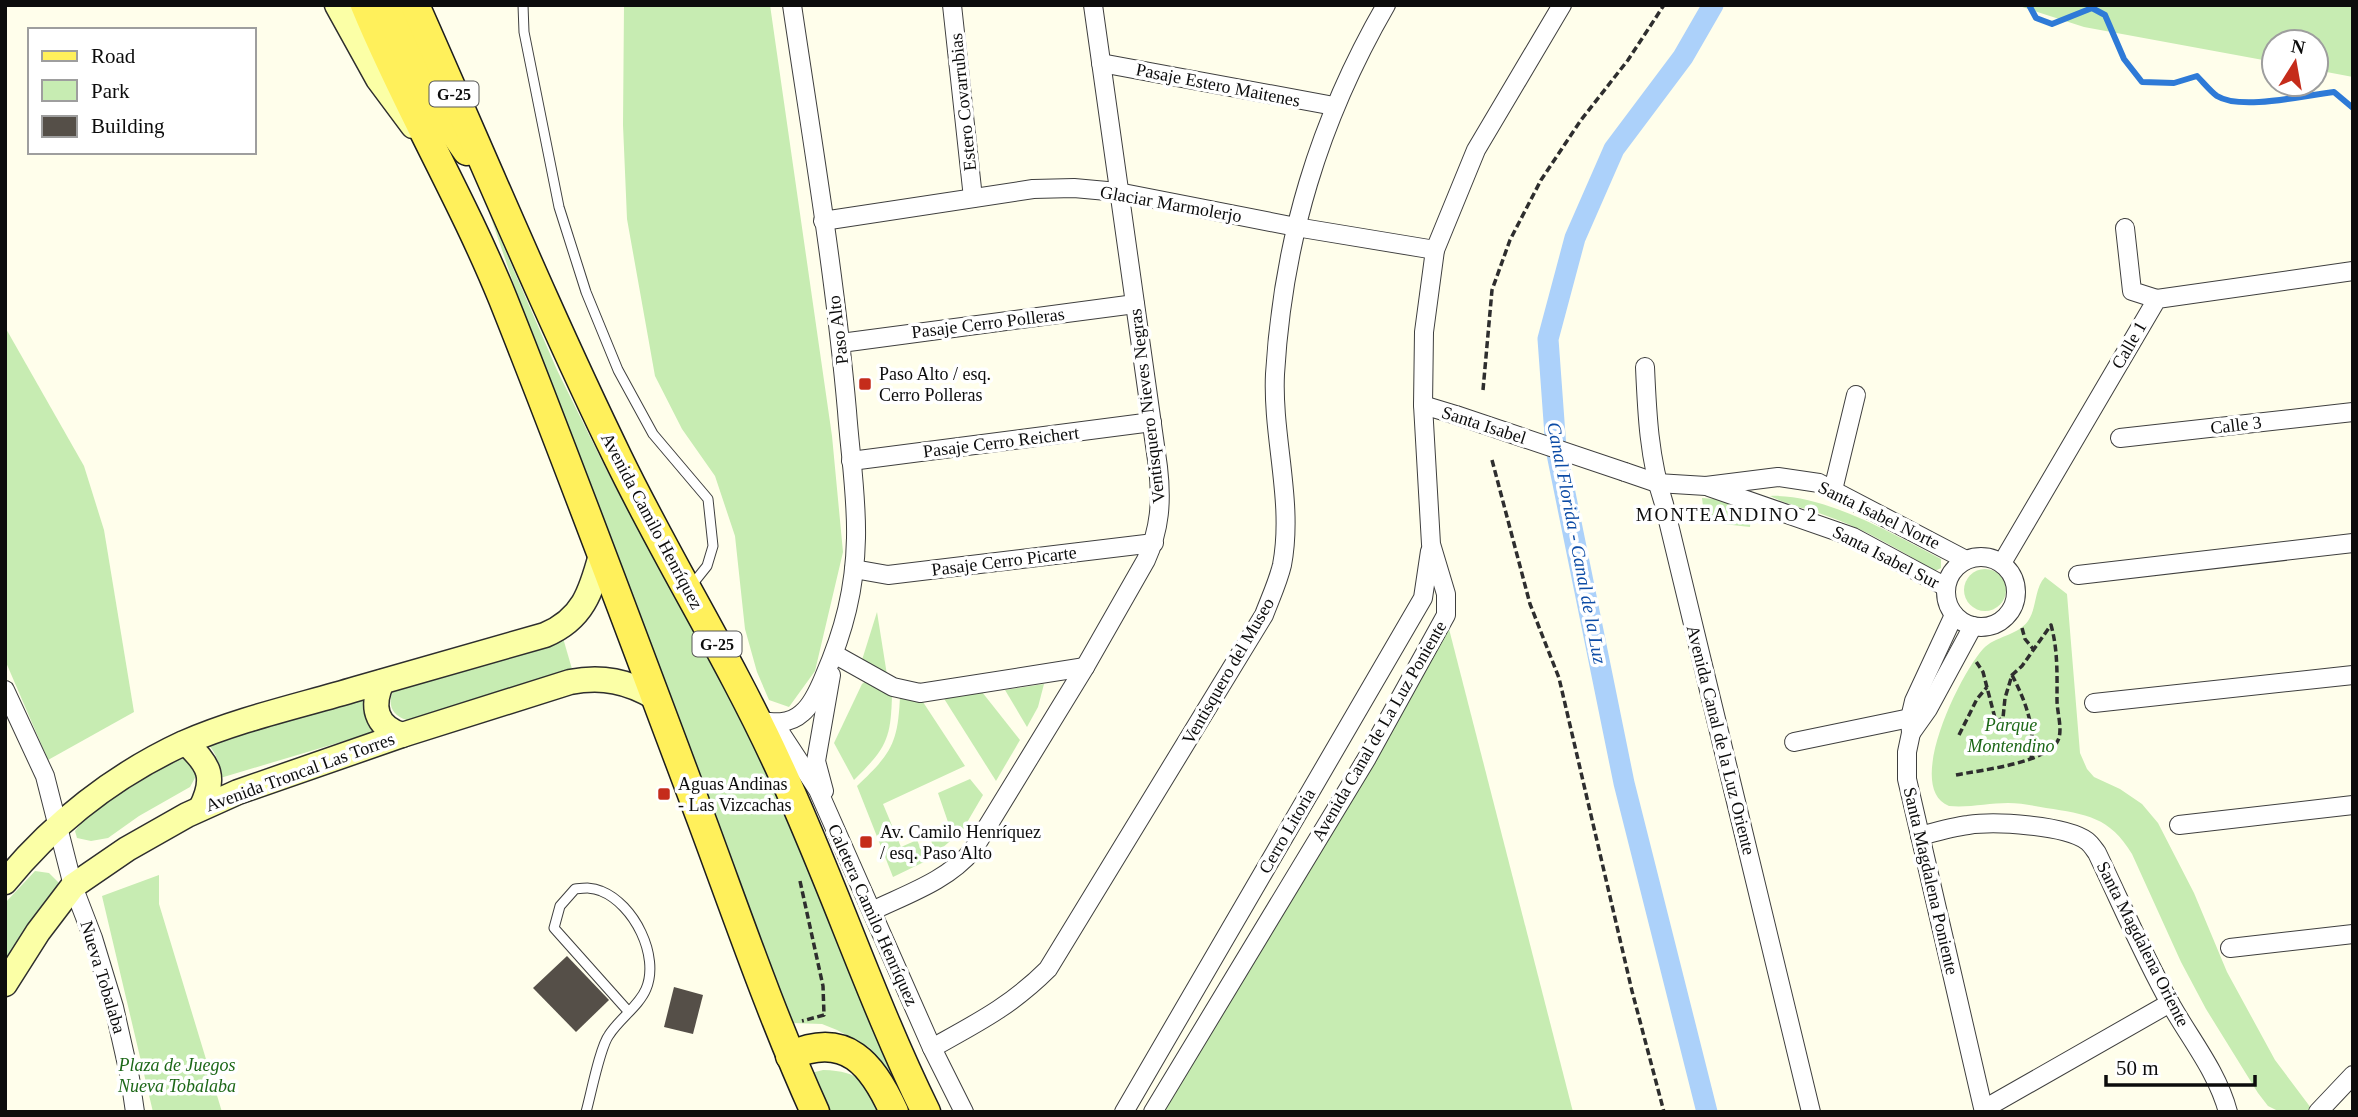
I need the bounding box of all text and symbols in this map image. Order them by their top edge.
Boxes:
legend [28,28,256,154]
north arrow [2260,28,2330,98]
street label: Estero Covarrubias [946,32,980,172]
text: N [2289,35,2307,58]
text: Road [91,44,136,68]
street label: Pasaje Estero Maitenes [1134,59,1302,111]
text: Park [91,79,130,103]
road number: G-25 [430,82,478,106]
text: Building [91,114,165,138]
street label: Glaciar Marmolerjo [1099,182,1243,226]
street label: Paso Alto [824,294,852,366]
street label: Pasaje Cerro Polleras [910,304,1066,342]
street label: Ventisquero Nieves Negras [1125,308,1169,504]
street label: Calle 1 [2107,318,2151,372]
place label: Paso Alto / esq. Cerro Polleras [879,364,991,405]
marker: Paso Alto / esq. Cerro Polleras [857,376,873,392]
street label: Santa Isabel [1439,402,1529,448]
street label: Calle 3 [2209,412,2263,438]
water label: Canal Florida - Canal de la Luz [1543,420,1611,666]
street label: Pasaje Cerro Reichert [922,423,1080,461]
street label: Avenida Camilo Henríquez [597,430,707,612]
street label: Santa Isabel Norte [1815,477,1943,553]
district label: MONTEANDINO 2 [1636,504,1818,525]
street label: Santa Isabel Sur [1829,522,1943,592]
street label: Pasaje Cerro Picarte [930,542,1078,580]
street label: Ventisquero del Museo [1178,594,1278,748]
street label: Avenida Canal de La Luz Poniente [1308,617,1450,845]
street label: Avenida Canal de la Luz Oriente [1683,623,1759,857]
road number: G-25 [692,632,742,656]
park label: Parque Montendino [1967,715,2055,756]
street label: Avenida Troncal Las Torres [203,728,397,816]
place label: Aguas Andinas - Las Vizcachas [678,774,792,815]
street label: Cerro Litoria [1255,785,1319,877]
street label: Santa Magdalena Poniente [1900,785,1962,977]
marker: Aguas Andinas - Las Vizcachas [656,786,672,802]
street label: Caletera Camilo Henríquez [824,821,922,1009]
place label: Av. Camilo Henríquez / esq. Paso Alto [880,822,1041,863]
marker: Av. Camilo Henríquez / esq. Paso Alto [858,834,874,850]
street label: Santa Magdalena Oriente [2093,858,2193,1030]
street label: Nueva Tobalaba [76,918,130,1036]
scale bar [2106,1044,2255,1088]
park label: Plaza de Juegos Nueva Tobalaba [117,1055,236,1096]
text: 50 m [2116,1056,2159,1080]

